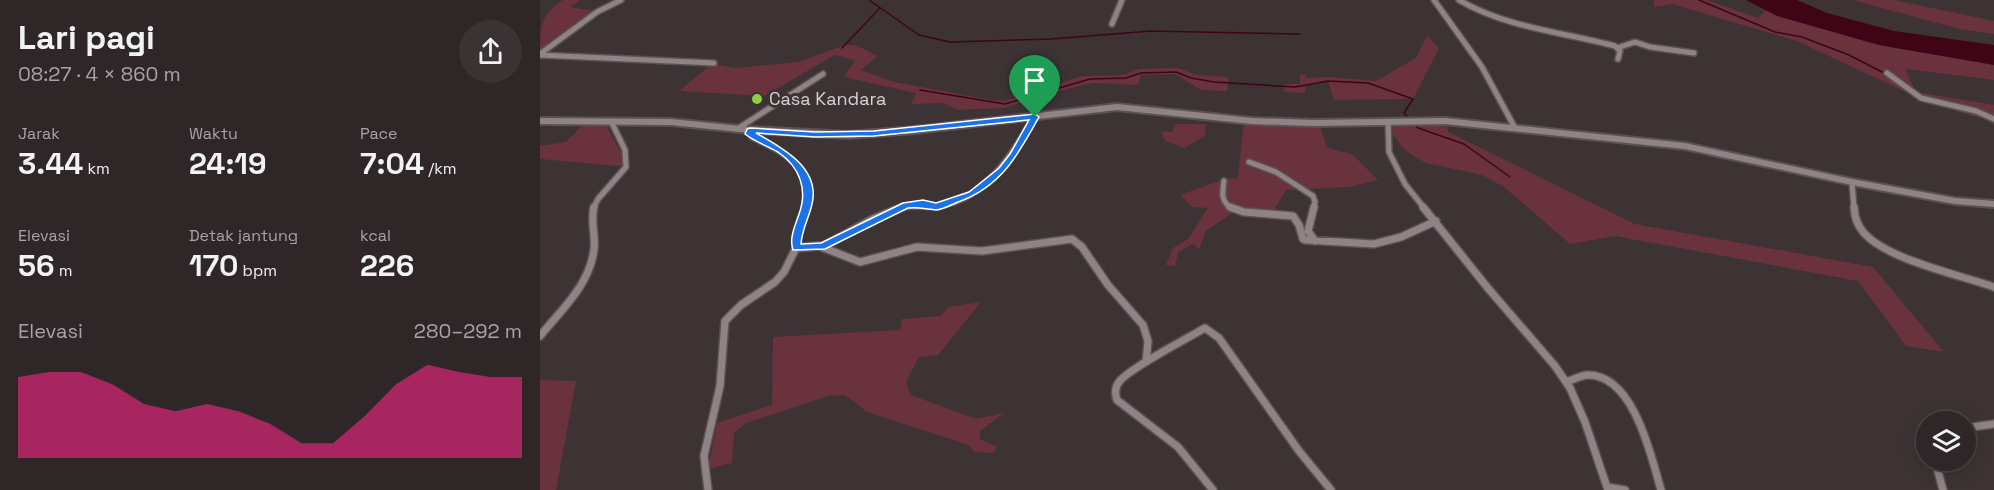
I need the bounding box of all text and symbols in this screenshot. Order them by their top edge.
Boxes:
text: Lari pagi [18,17,155,59]
button: share [459,20,522,83]
pin [1009,55,1060,117]
text: 08:27 · 4 × 860 m [18,61,181,87]
icon: arrive [1018,64,1051,97]
place label: Casa Kandara [769,87,886,110]
marker: Casa Kandara [750,92,764,106]
text: Jarak [18,123,60,144]
text: Waktu [189,123,238,144]
text: Pace [360,123,397,144]
text: 3.44 [18,144,83,183]
text: 24:19 [189,144,266,183]
text: 7:04 [360,144,424,183]
text: km [83,158,110,179]
text: /km [424,158,457,179]
text: Elevasi [18,225,70,246]
text: Detak jantung [189,225,298,246]
text: kcal [360,225,391,246]
text: 56 [18,246,55,285]
text: 170 [189,246,239,285]
text: 226 [360,246,414,285]
text: m [55,260,72,281]
text: bpm [239,260,277,281]
text: Elevasi [18,318,83,344]
text: 280–292 m [414,318,522,344]
map controls [1916,411,1976,471]
button: layers [1916,411,1976,471]

